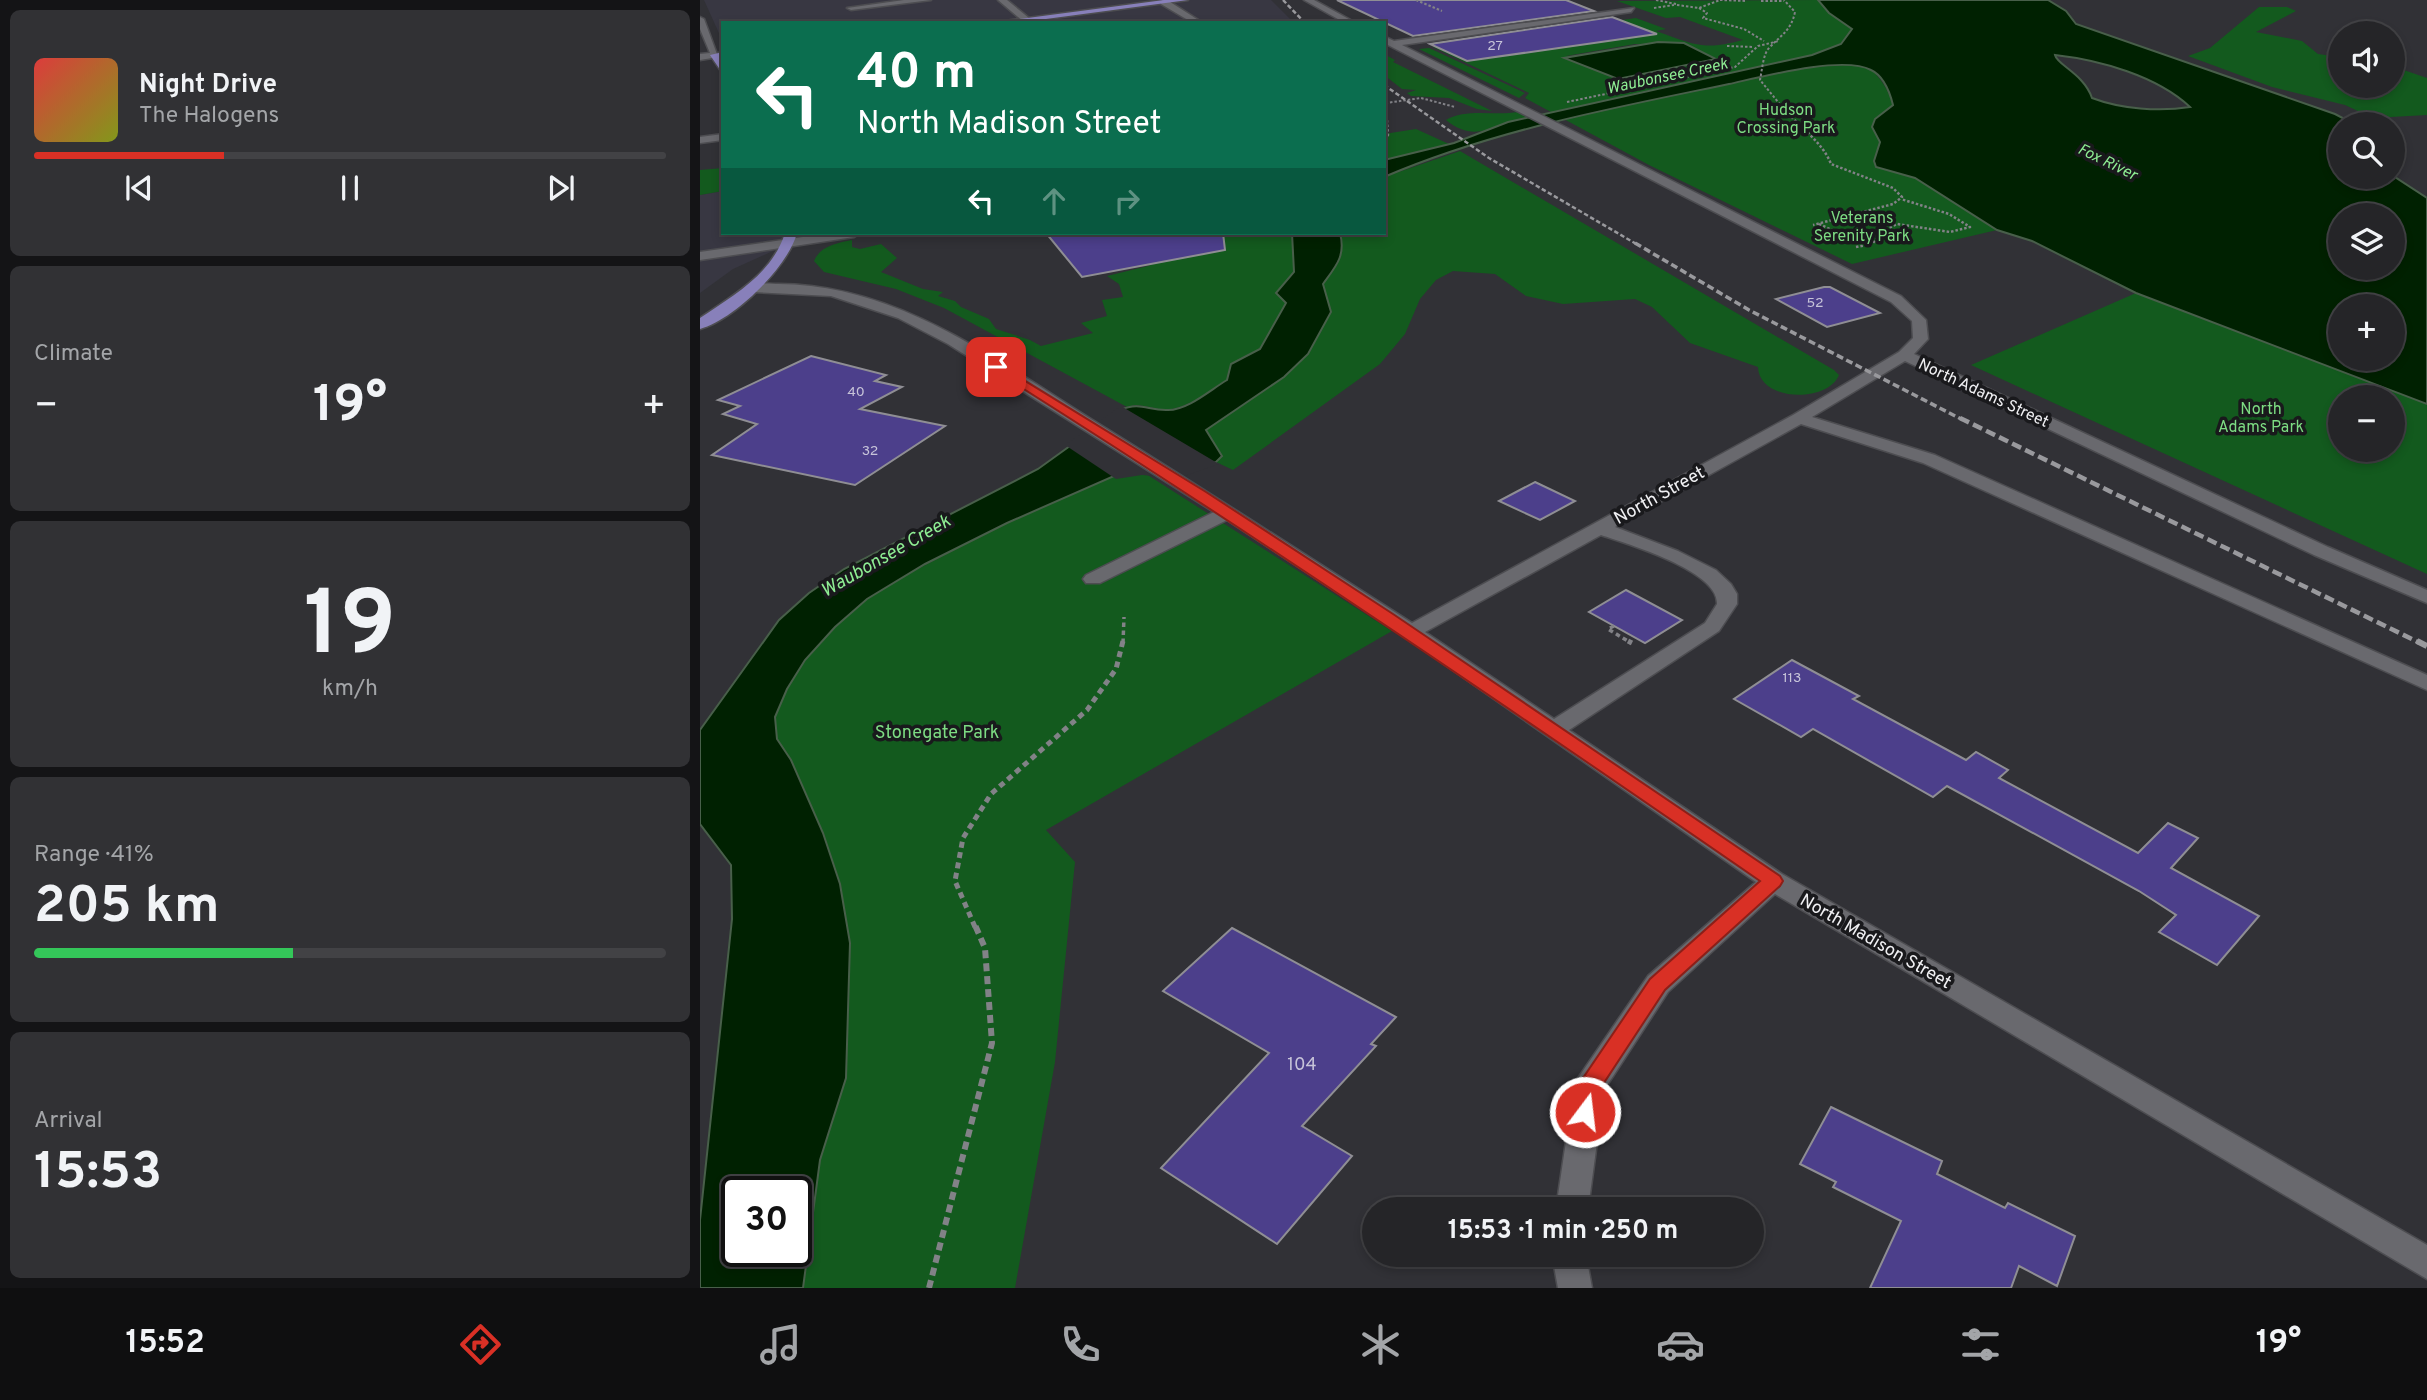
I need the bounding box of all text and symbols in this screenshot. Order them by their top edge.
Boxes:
map controls [2328,21,2405,462]
button: sound [2328,21,2405,98]
house number: 27 [1487,38,1503,55]
text: 40 m [857,44,976,106]
icon: left [742,49,833,140]
water label: Waubonsee Creek [1605,54,1731,100]
text: Night Drive [139,69,277,102]
park label: Hudson Crossing Park [1736,101,1836,139]
text: The Halogens [139,102,279,131]
text: North Madison Street [857,105,1162,145]
button: search [2328,112,2405,189]
water label: Fox River [2074,140,2142,187]
icon: previous [120,169,158,207]
icon: pause [331,169,369,207]
icon: next [542,169,580,207]
icon: left [962,182,1000,220]
icon: ahead [1035,182,1073,220]
icon: right [1108,182,1146,220]
button: layers [2328,203,2405,280]
park label: Veterans Serenity Park [1814,209,1910,247]
button: + [2328,294,2405,371]
house number: 52 [1806,295,1824,312]
pin [966,337,1026,397]
text: Climate [34,340,113,369]
icon: arrive [977,348,1015,386]
street label: North Adams Street [1915,355,2052,433]
text: 19° [313,374,387,440]
text: − [34,383,59,432]
text: + [641,383,666,432]
house number: 40 [847,384,865,401]
button: − [2328,385,2405,462]
park label: North Adams Park [2218,400,2304,438]
house number: 32 [862,443,878,460]
street label: North Street [1610,462,1709,531]
water label: Waubonsee Creek [817,510,956,604]
text: 19 [304,572,396,687]
house number: 113 [1783,670,1801,687]
text: km/h [322,675,378,704]
park label: Stonegate Park [875,722,999,745]
text: Range · 41% [34,841,154,870]
text: 205 km [34,875,219,941]
street label: North Madison Street [1795,890,1955,995]
house number: 104 [1287,1054,1317,1077]
position arrow [1548,1075,1622,1149]
text: Arrival [34,1107,103,1136]
text: 15:53 [34,1141,162,1207]
speed limit sign: 30 [721,1176,812,1267]
text: 15:53 · 1 min · 250 m [1448,1215,1678,1248]
icon: directions [456,1320,505,1369]
icon: music [756,1320,805,1369]
icon: phone [1056,1320,1105,1369]
icon: climate [1356,1320,1405,1369]
icon: car [1656,1320,1705,1369]
icon: filters [1956,1320,2005,1369]
text: 15:52 [125,1324,205,1364]
text: 19° [2256,1324,2301,1364]

